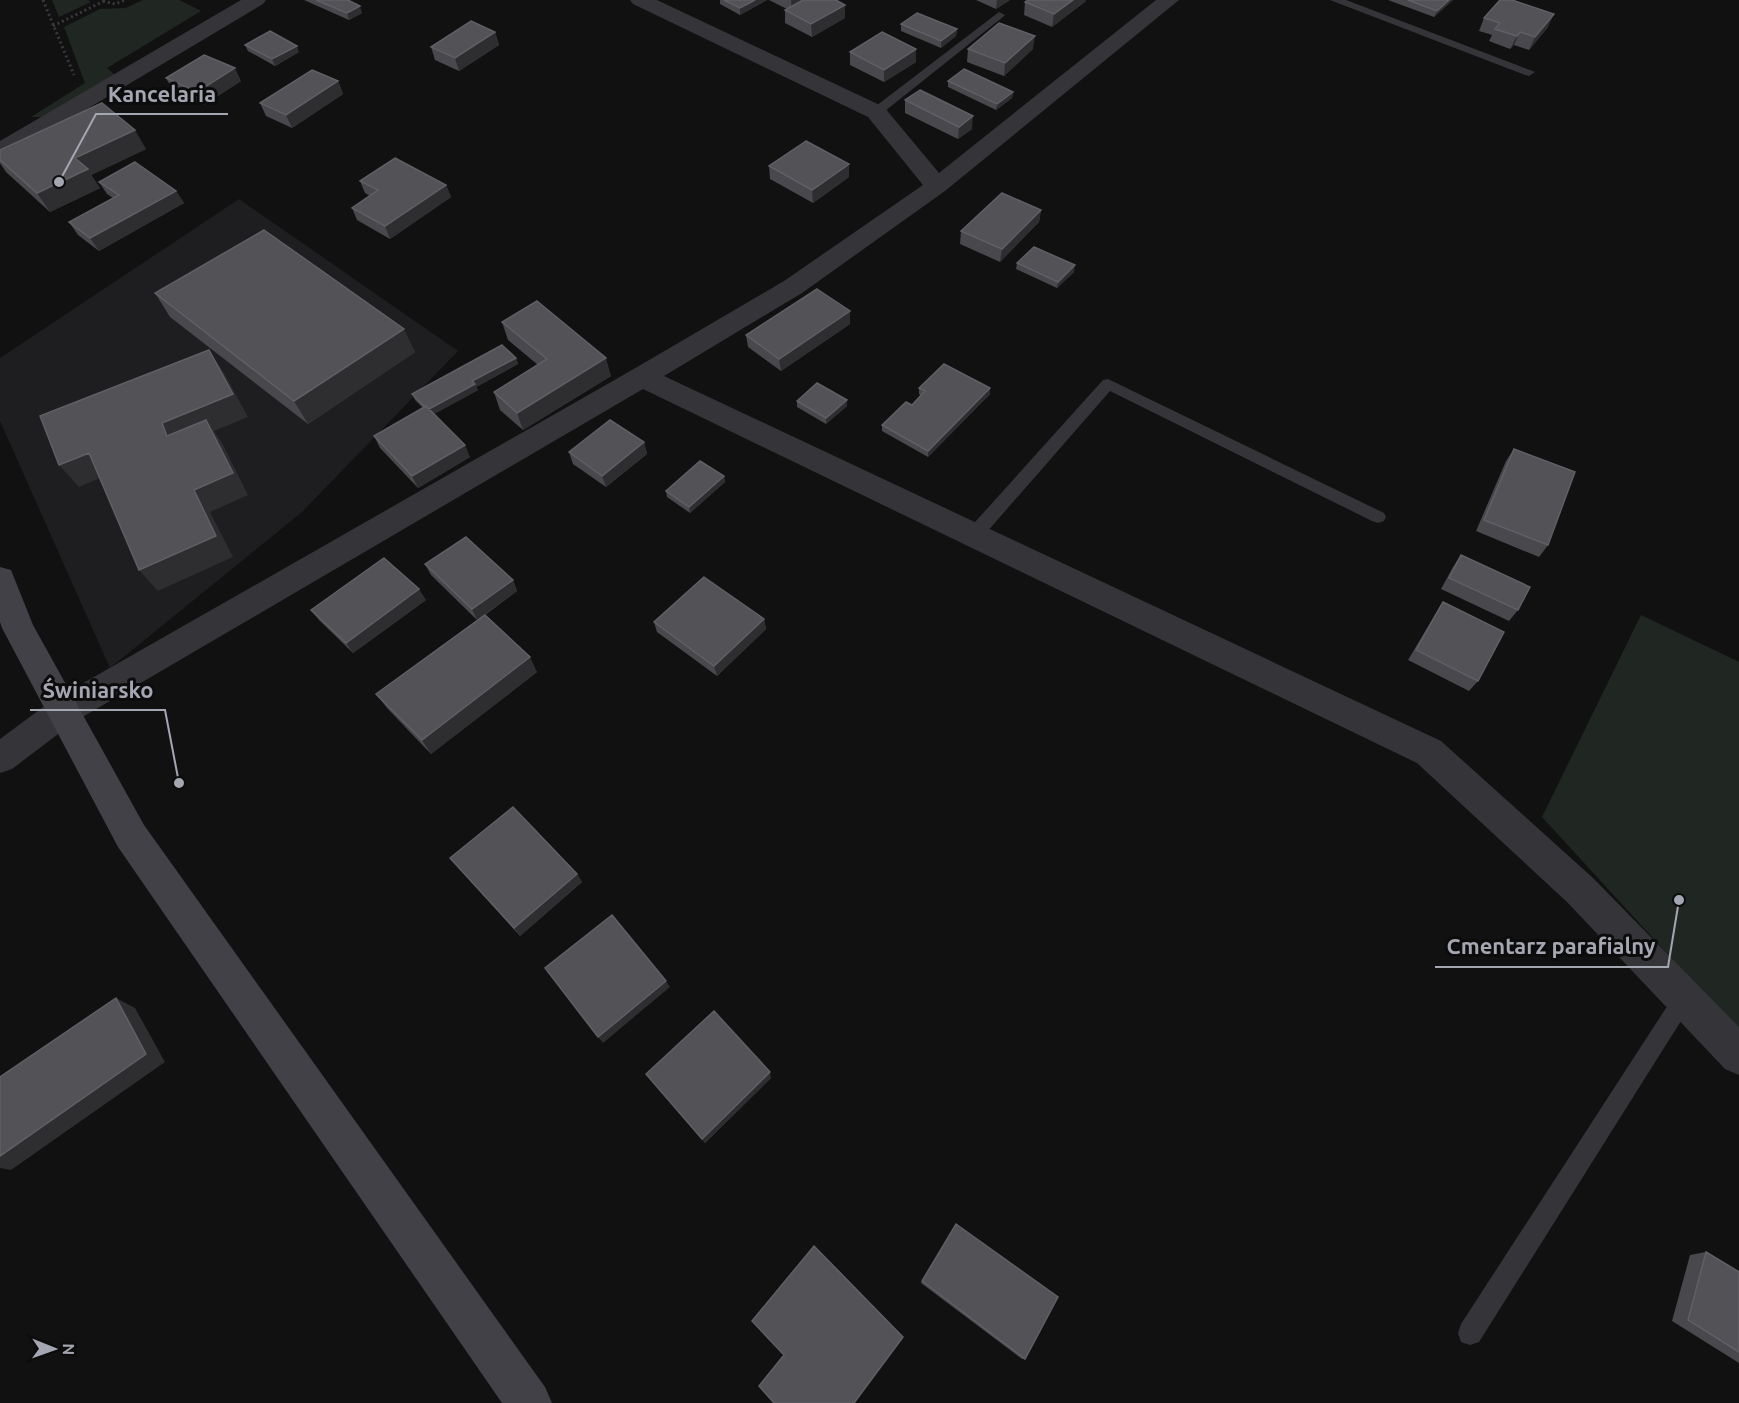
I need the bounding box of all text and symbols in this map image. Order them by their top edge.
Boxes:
callout: Kancelaria [96,74,228,114]
text: Kancelaria [108,81,216,106]
callout: Świniarsko [30,670,165,710]
text: Świniarsko [43,677,153,702]
callout: Cmentarz parafialny [1435,927,1668,967]
text: Cmentarz parafialny [1447,933,1656,958]
north arrow [24,1319,84,1379]
text: N [60,1343,78,1355]

